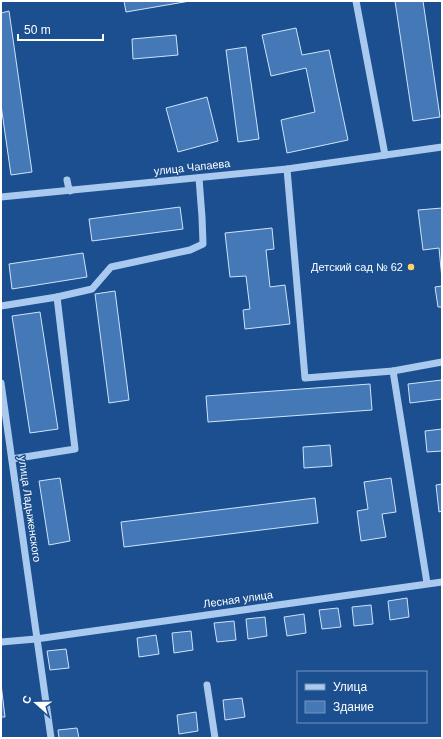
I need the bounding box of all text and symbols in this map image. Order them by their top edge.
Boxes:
scale bar [18,16,103,42]
text: 50 m [24,23,51,37]
street label: улица Чапаева [153,157,232,177]
place label: Детский сад № 62 [311,261,403,273]
marker: Детский сад № 62 [406,262,416,272]
street label: улица Ладыженского [17,455,43,563]
street label: Лесная улица [202,588,275,610]
legend [297,671,427,723]
text: Улица [333,680,367,694]
north arrow [16,683,56,723]
text: С [20,694,34,705]
text: Здание [333,700,374,714]

